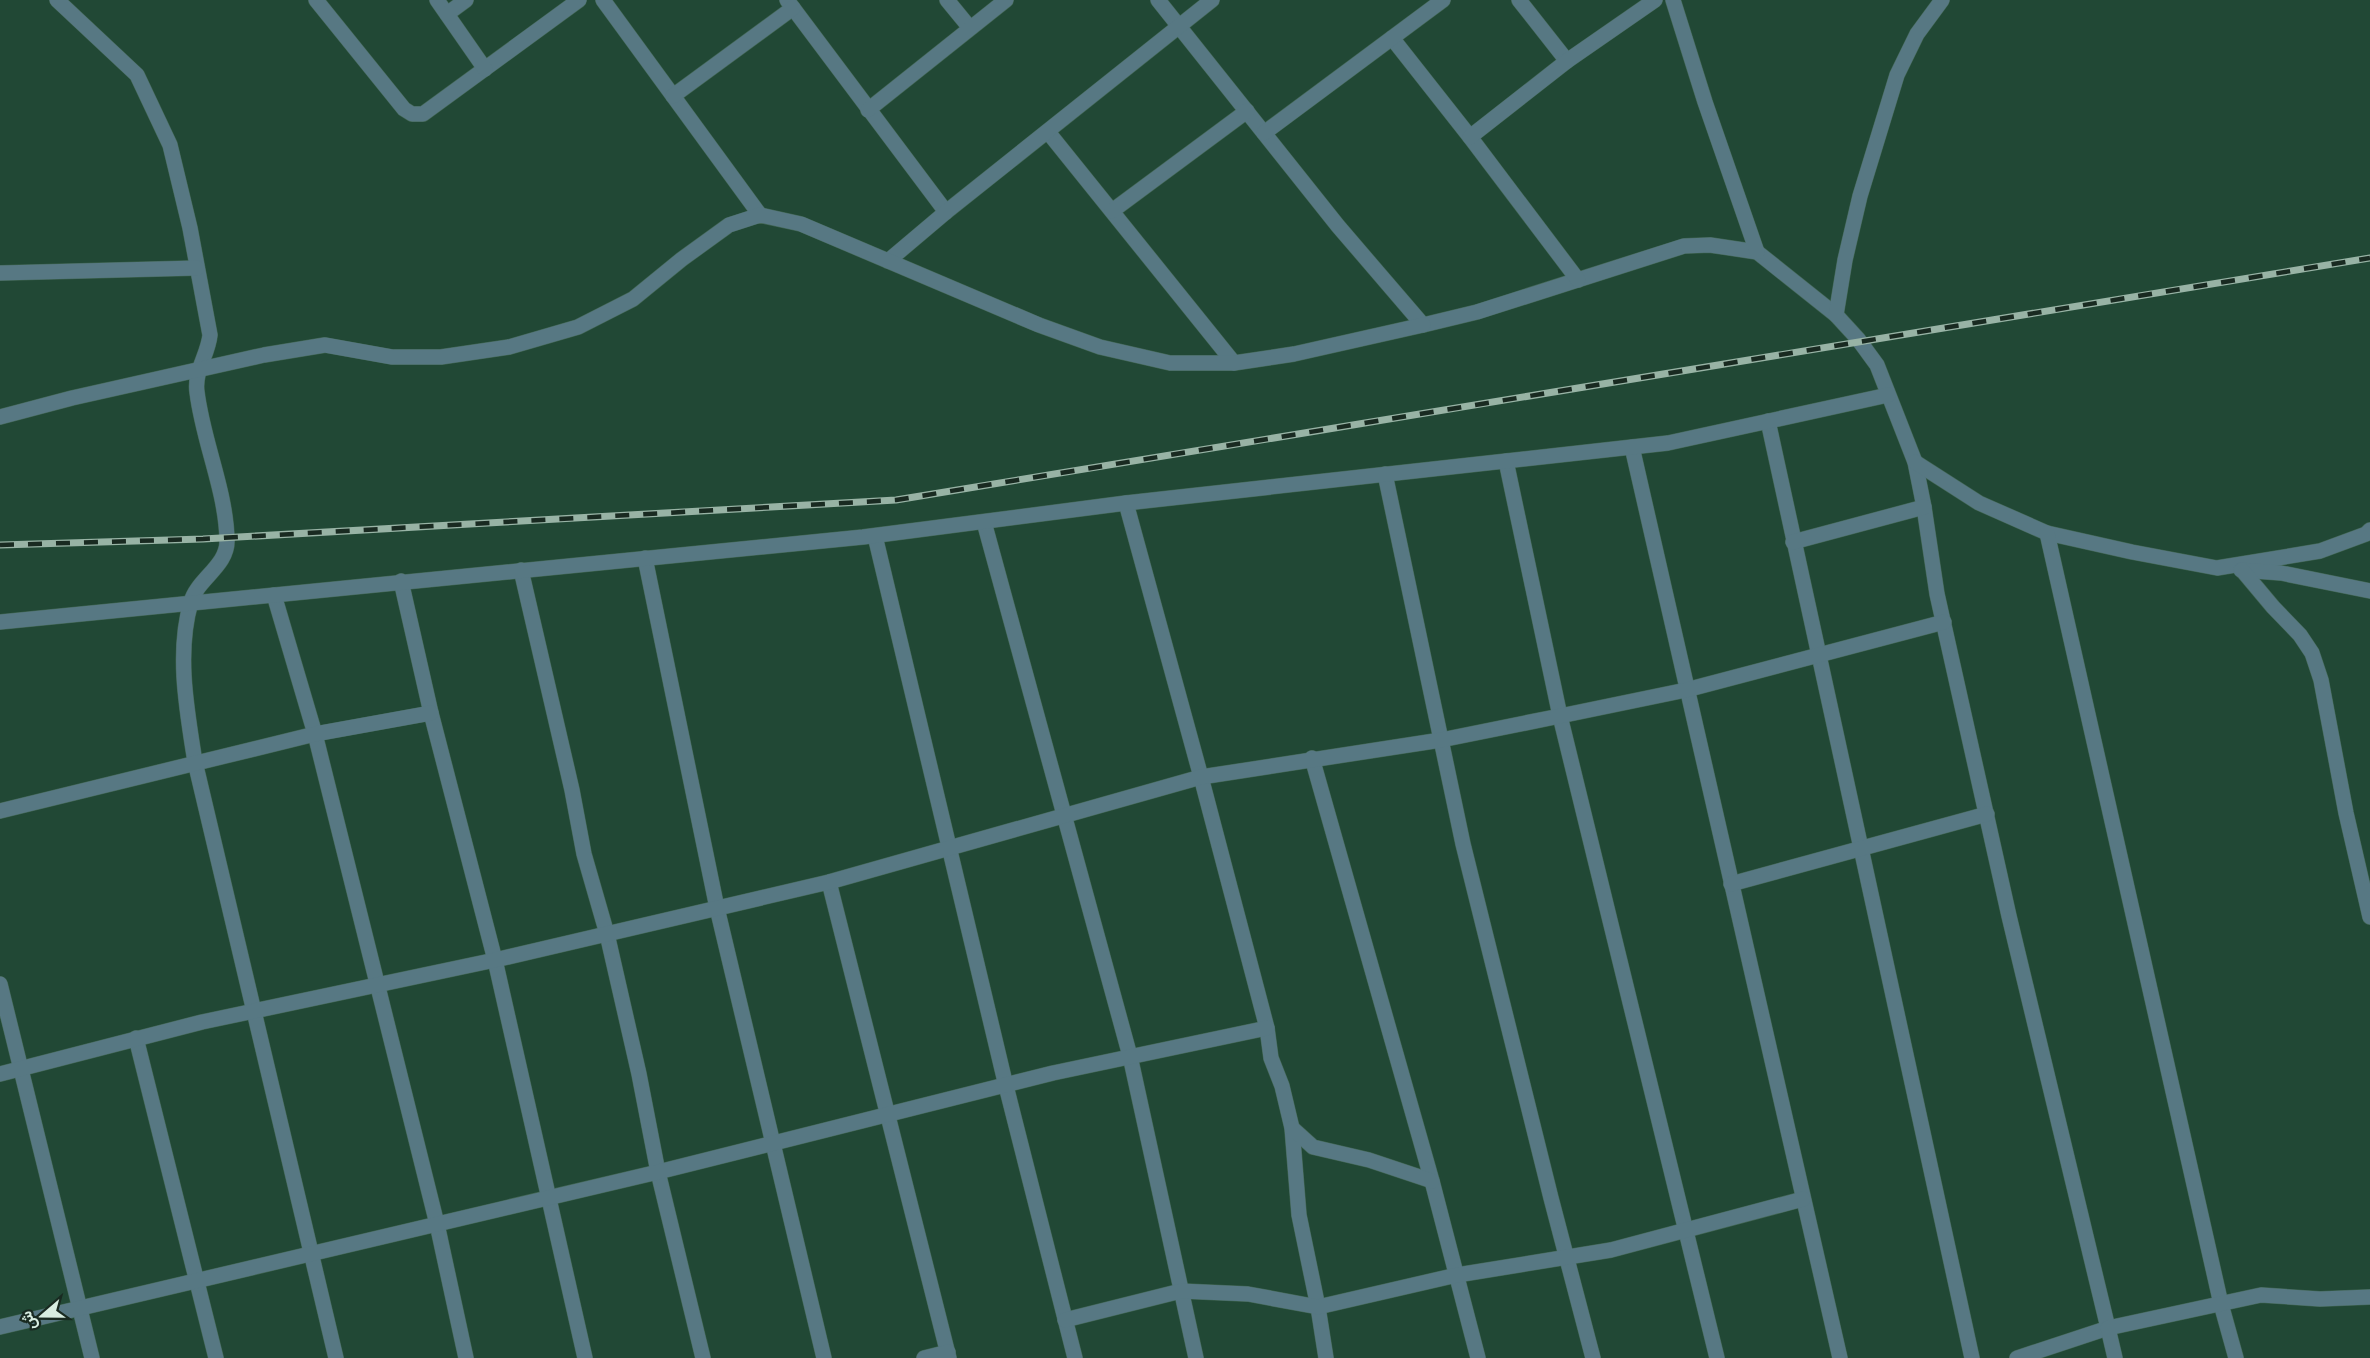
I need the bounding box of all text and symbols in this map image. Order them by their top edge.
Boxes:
north arrow [12,1286,72,1346]
text: ش [15,1309,41,1334]

